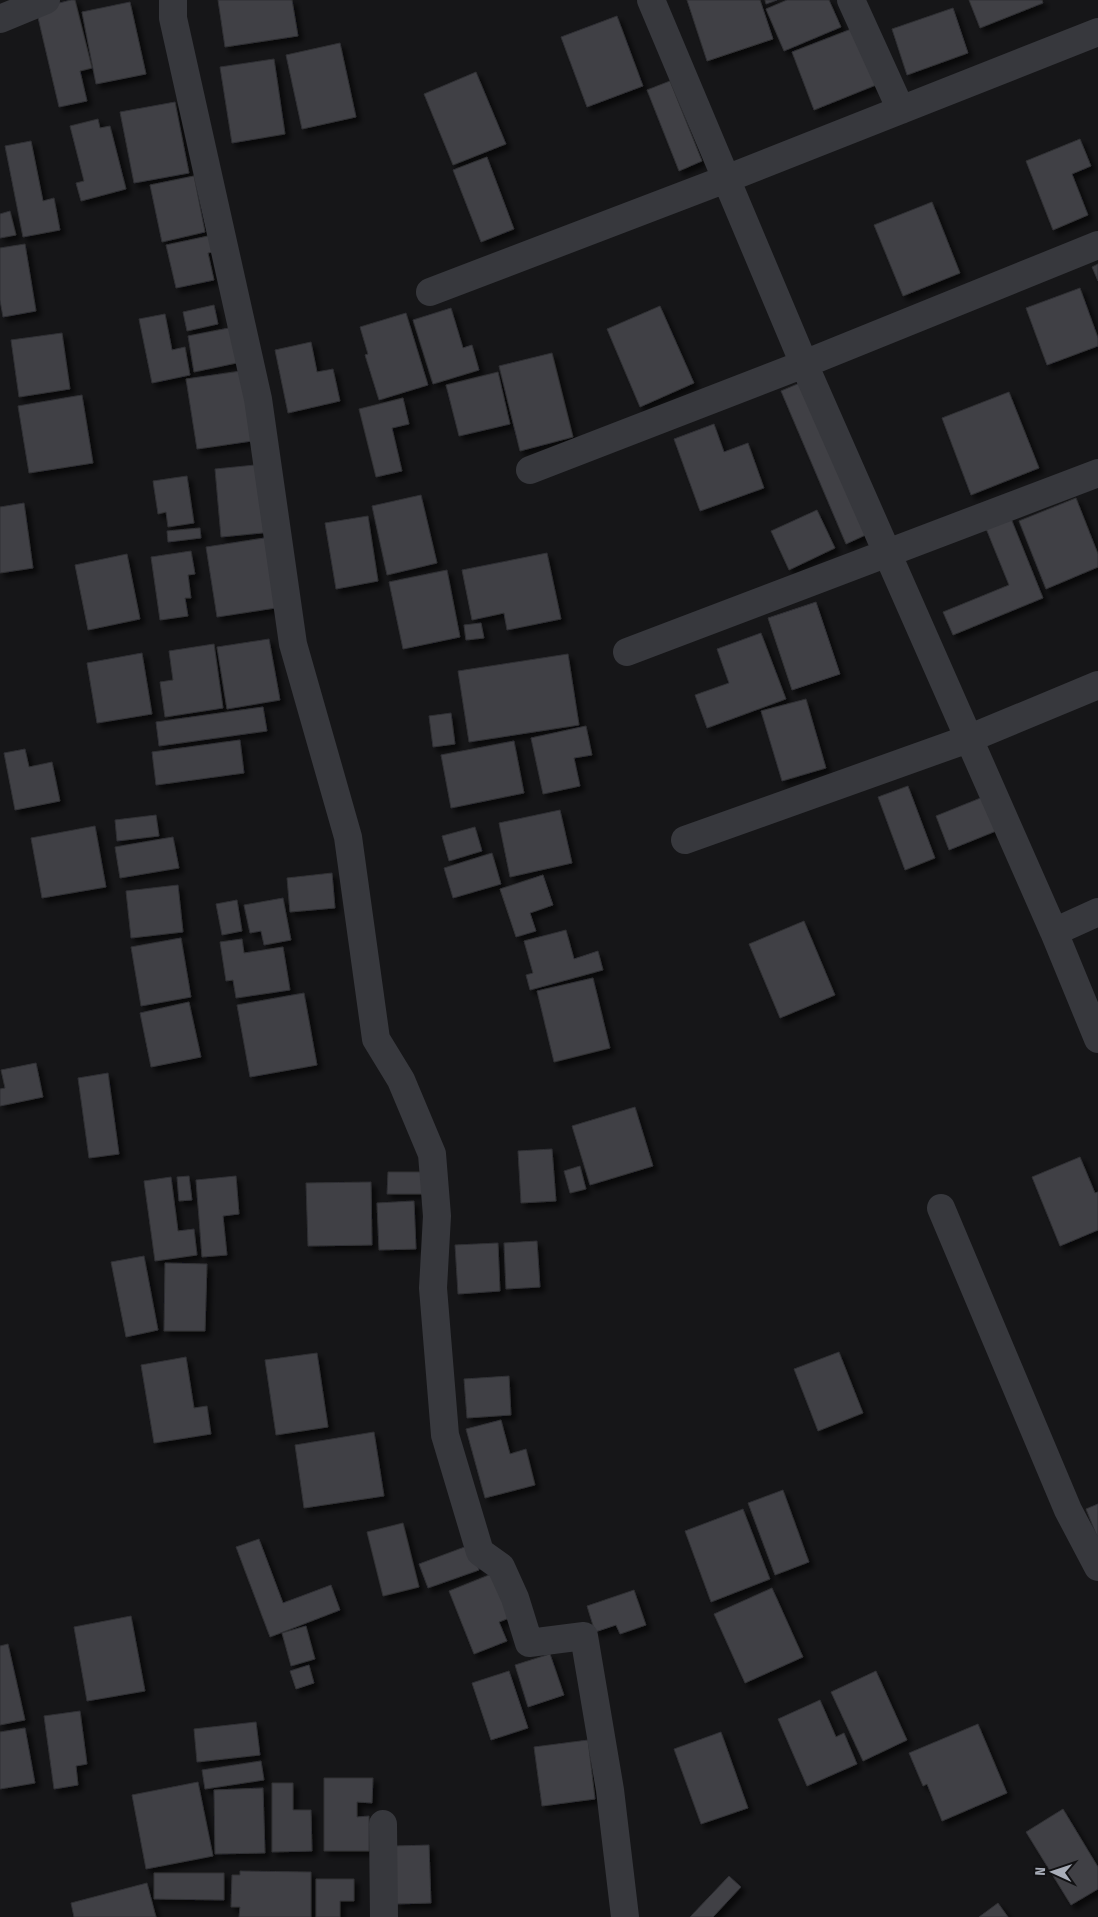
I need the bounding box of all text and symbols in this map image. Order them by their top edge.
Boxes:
north arrow [1028,1847,1078,1897]
text: N [1032,1867,1049,1876]

